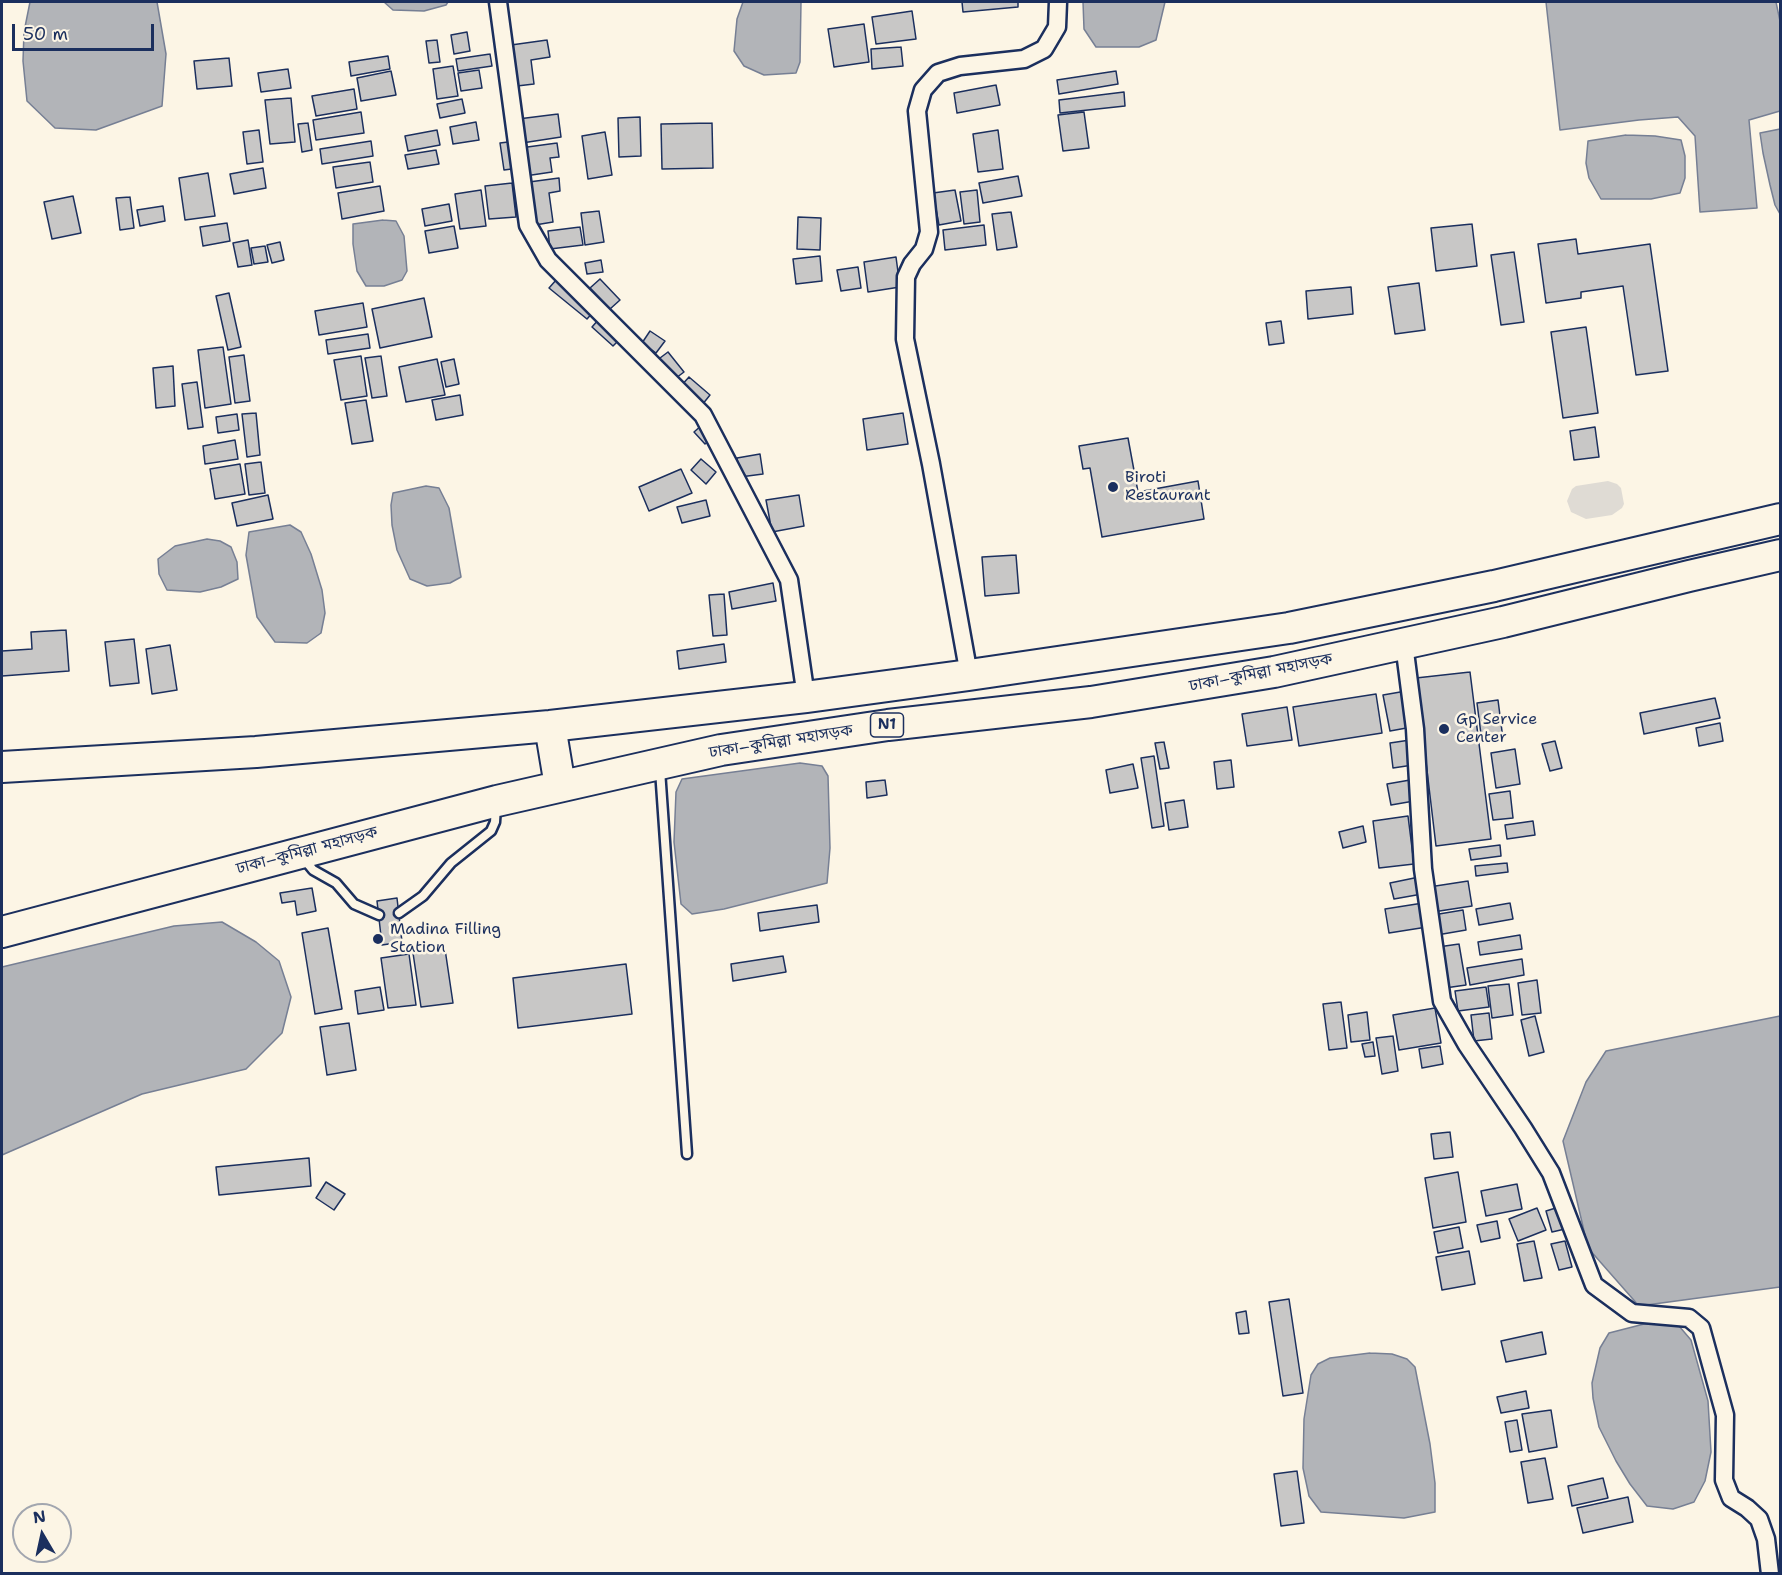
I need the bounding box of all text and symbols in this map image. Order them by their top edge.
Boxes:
scale bar [15,12,158,50]
text: 50 m [23,22,68,46]
place label: Biroti Restaurant [1125,468,1211,506]
marker: Biroti Restaurant [1106,480,1120,494]
street label: ঢাকা–কুমিল্লা মহাসড়ক [1188,650,1334,696]
place label: Gp Service Center [1456,710,1537,748]
road number: N1 [870,713,904,737]
street label: ঢাকা–কুমিল্লা মহাসড়ক [708,721,854,763]
marker: Gp Service Center [1437,722,1451,736]
street label: ঢাকা–কুমিল্লা মহাসড়ক [234,823,380,879]
place label: Madina Filling Station [390,920,501,958]
marker: Madina Filling Station [371,932,385,946]
north arrow [12,1503,72,1563]
text: N [32,1505,47,1528]

